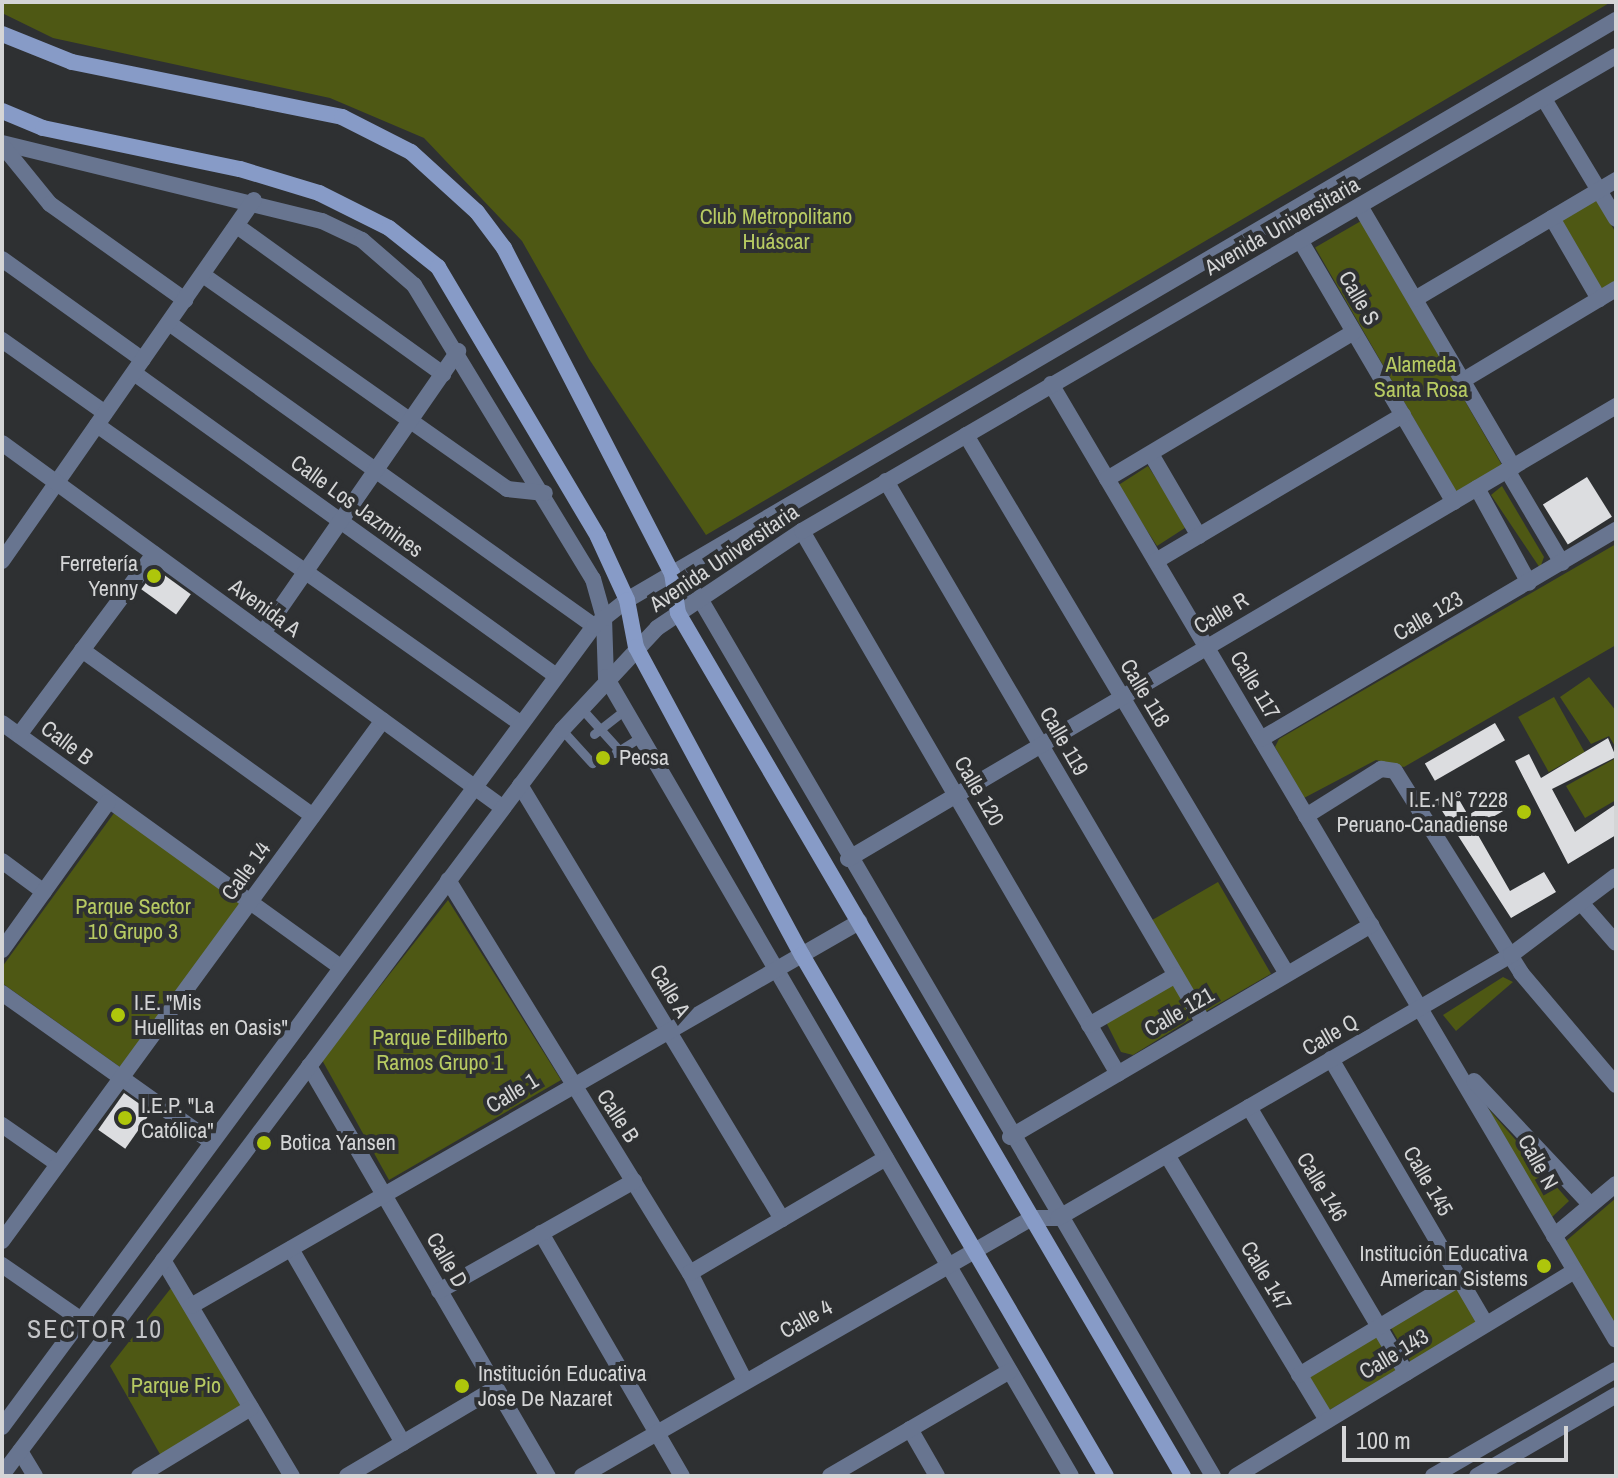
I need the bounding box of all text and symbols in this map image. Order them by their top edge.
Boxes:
street label: Avenida Universitaria [1200,171,1364,281]
park label: Club Metropolitano Huáscar [700,203,852,254]
street label: Calle S [1333,266,1385,330]
park label: Alameda Santa Rosa [1374,351,1468,402]
street label: Calle Los Jazmines [286,449,428,563]
street label: Avenida Universitaria [644,498,804,618]
place label: Ferretería Yenny [60,550,138,602]
marker: Ferretería Yenny [145,567,163,585]
street label: Avenida A [224,573,306,643]
street label: Calle R [1189,586,1253,640]
street label: Calle 123 [1388,586,1468,646]
street label: Calle 117 [1224,646,1286,724]
street label: Calle 118 [1114,654,1176,732]
street label: Calle 119 [1034,702,1094,780]
street label: Calle B [36,715,98,771]
place label: Pecsa [619,745,669,771]
marker: Pecsa [594,749,612,767]
street label: Calle 120 [949,751,1009,831]
place label: I.E. N° 7228 Peruano-Canadiense [1337,786,1508,838]
marker: I.E. N° 7228 Peruano-Canadiense [1515,803,1533,821]
street label: Calle 14 [216,836,276,906]
park label: Parque Sector 10 Grupo 3 [75,893,191,944]
street label: Calle A [644,959,696,1023]
street label: Calle 121 [1139,982,1219,1042]
place label: I.E. "Mis Huellitas en Oasis" [134,989,288,1040]
marker: I.E. "Mis Huellitas en Oasis" [109,1006,127,1024]
street label: Calle Q [1297,1009,1363,1061]
park label: Parque Edilberto Ramos Grupo 1 [372,1024,508,1076]
street label: Calle 1 [481,1067,543,1119]
street label: Calle B [591,1084,645,1148]
place label: I.E.P. "La Católica" [141,1092,214,1144]
marker: I.E.P. "La Católica" [116,1109,134,1127]
place label: Botica Yansen [280,1130,396,1156]
street label: Calle N [1512,1130,1564,1194]
marker: Botica Yansen [255,1134,273,1152]
street label: Calle 145 [1398,1141,1458,1221]
street label: Calle 146 [1291,1148,1353,1226]
street label: Calle D [421,1228,473,1292]
street label: Calle 147 [1235,1237,1297,1315]
place label: Institución Educativa American Sistems [1360,1240,1528,1292]
marker: Institución Educativa American Sistems [1535,1257,1553,1275]
street label: Calle 4 [775,1294,837,1344]
district label: SECTOR 10 [27,1313,163,1345]
street label: Calle 143 [1355,1323,1433,1385]
place label: Institución Educativa Jose De Nazaret [478,1360,646,1412]
park label: Parque Pio [131,1373,221,1399]
marker: Institución Educativa Jose De Nazaret [453,1377,471,1395]
scale bar [1346,1410,1572,1460]
text: 100 m [1356,1424,1411,1456]

